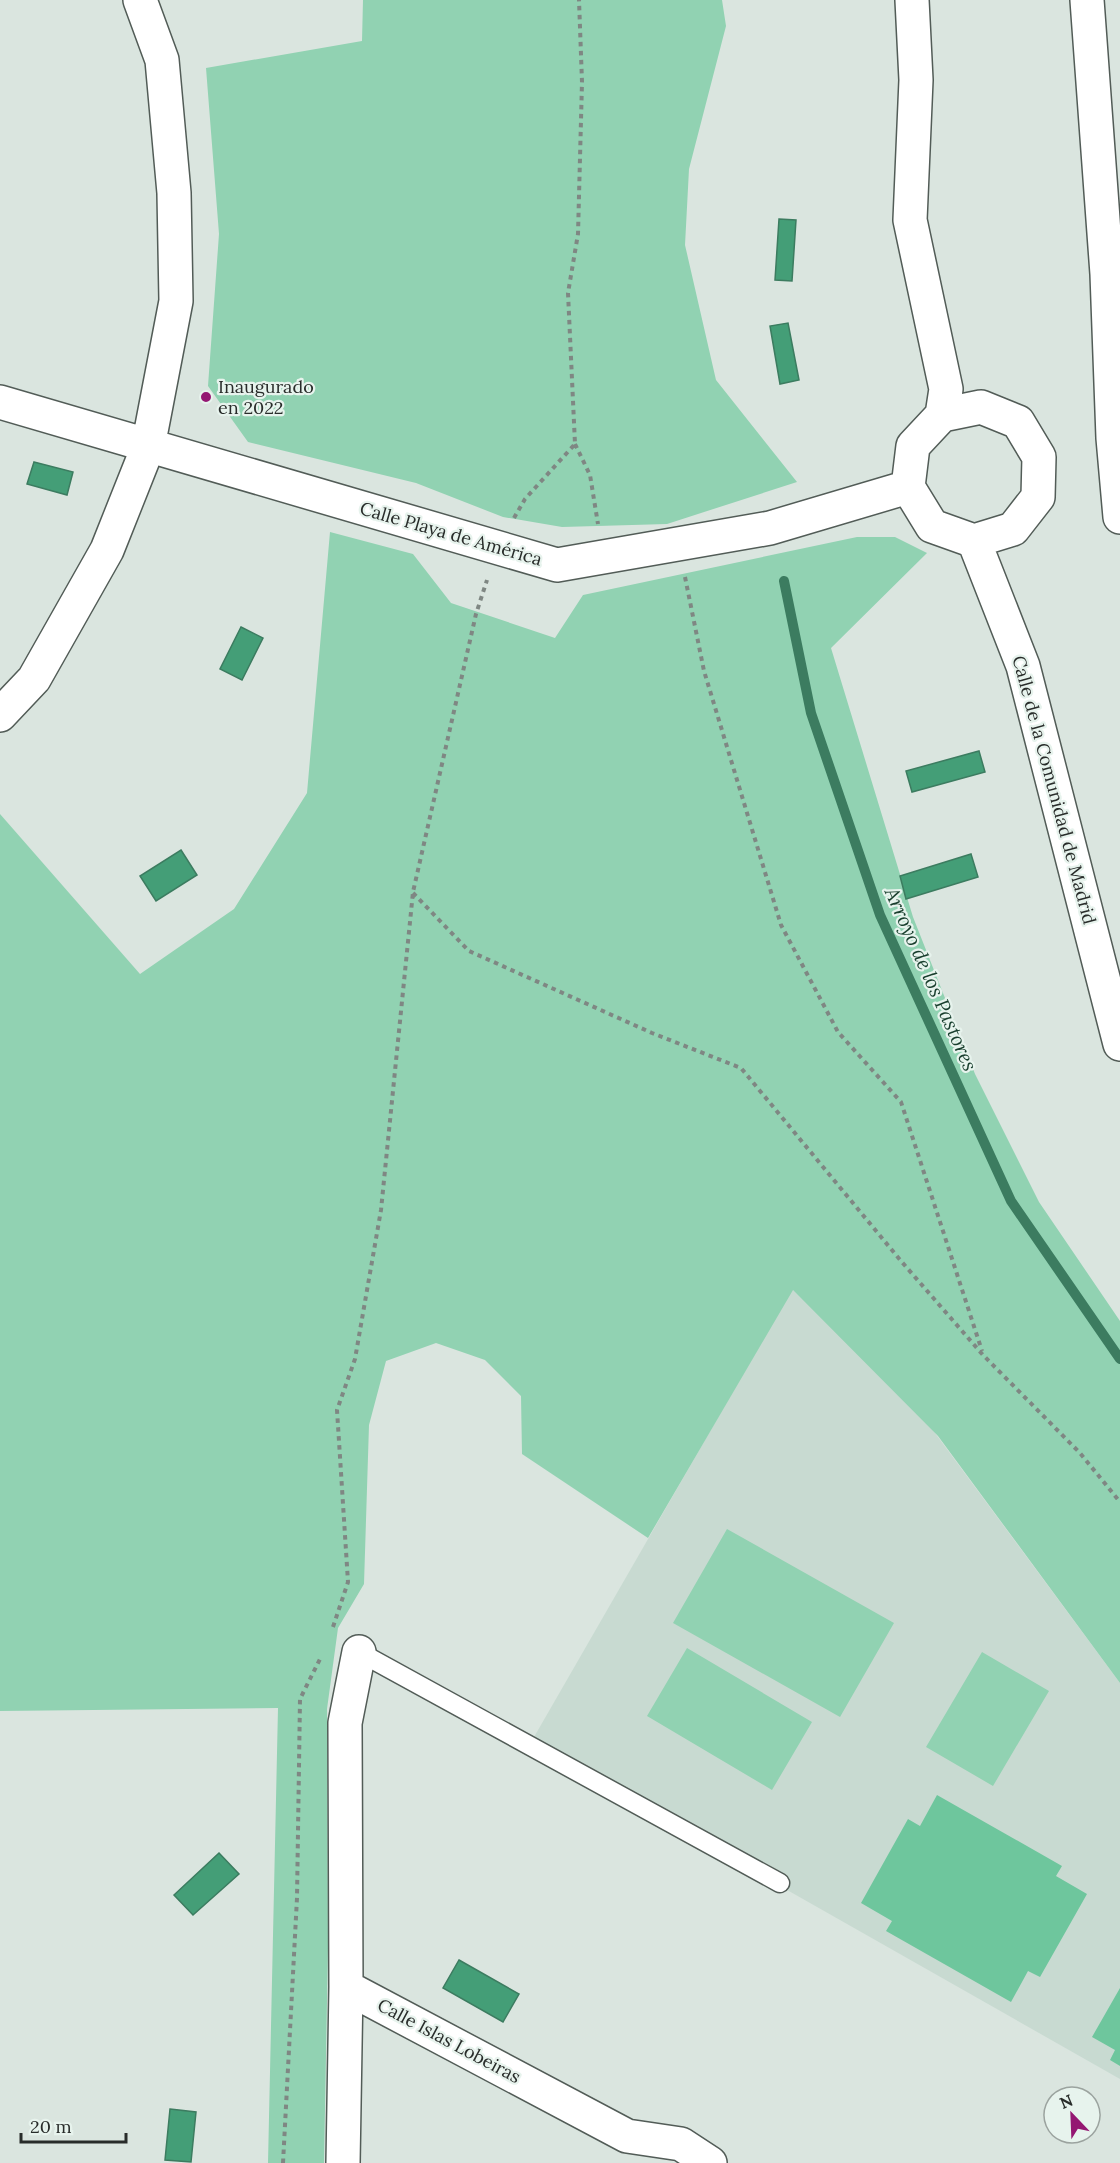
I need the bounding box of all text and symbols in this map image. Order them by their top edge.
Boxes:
place label: Inaugurado en 2022 [218,375,314,419]
marker: Inaugurado en 2022 [199,390,213,404]
street label: Calle Playa de América [357,496,545,571]
street label: Calle de la Comunidad de Madrid [1007,653,1102,927]
water label: Arroyo de los Pastores [879,882,983,1075]
street label: Calle Islas Lobeiras [374,1993,525,2088]
north arrow [1042,2085,1102,2145]
text: N [1057,2090,1076,2113]
scale bar [21,2106,126,2144]
text: 20 m [30,2115,72,2138]

